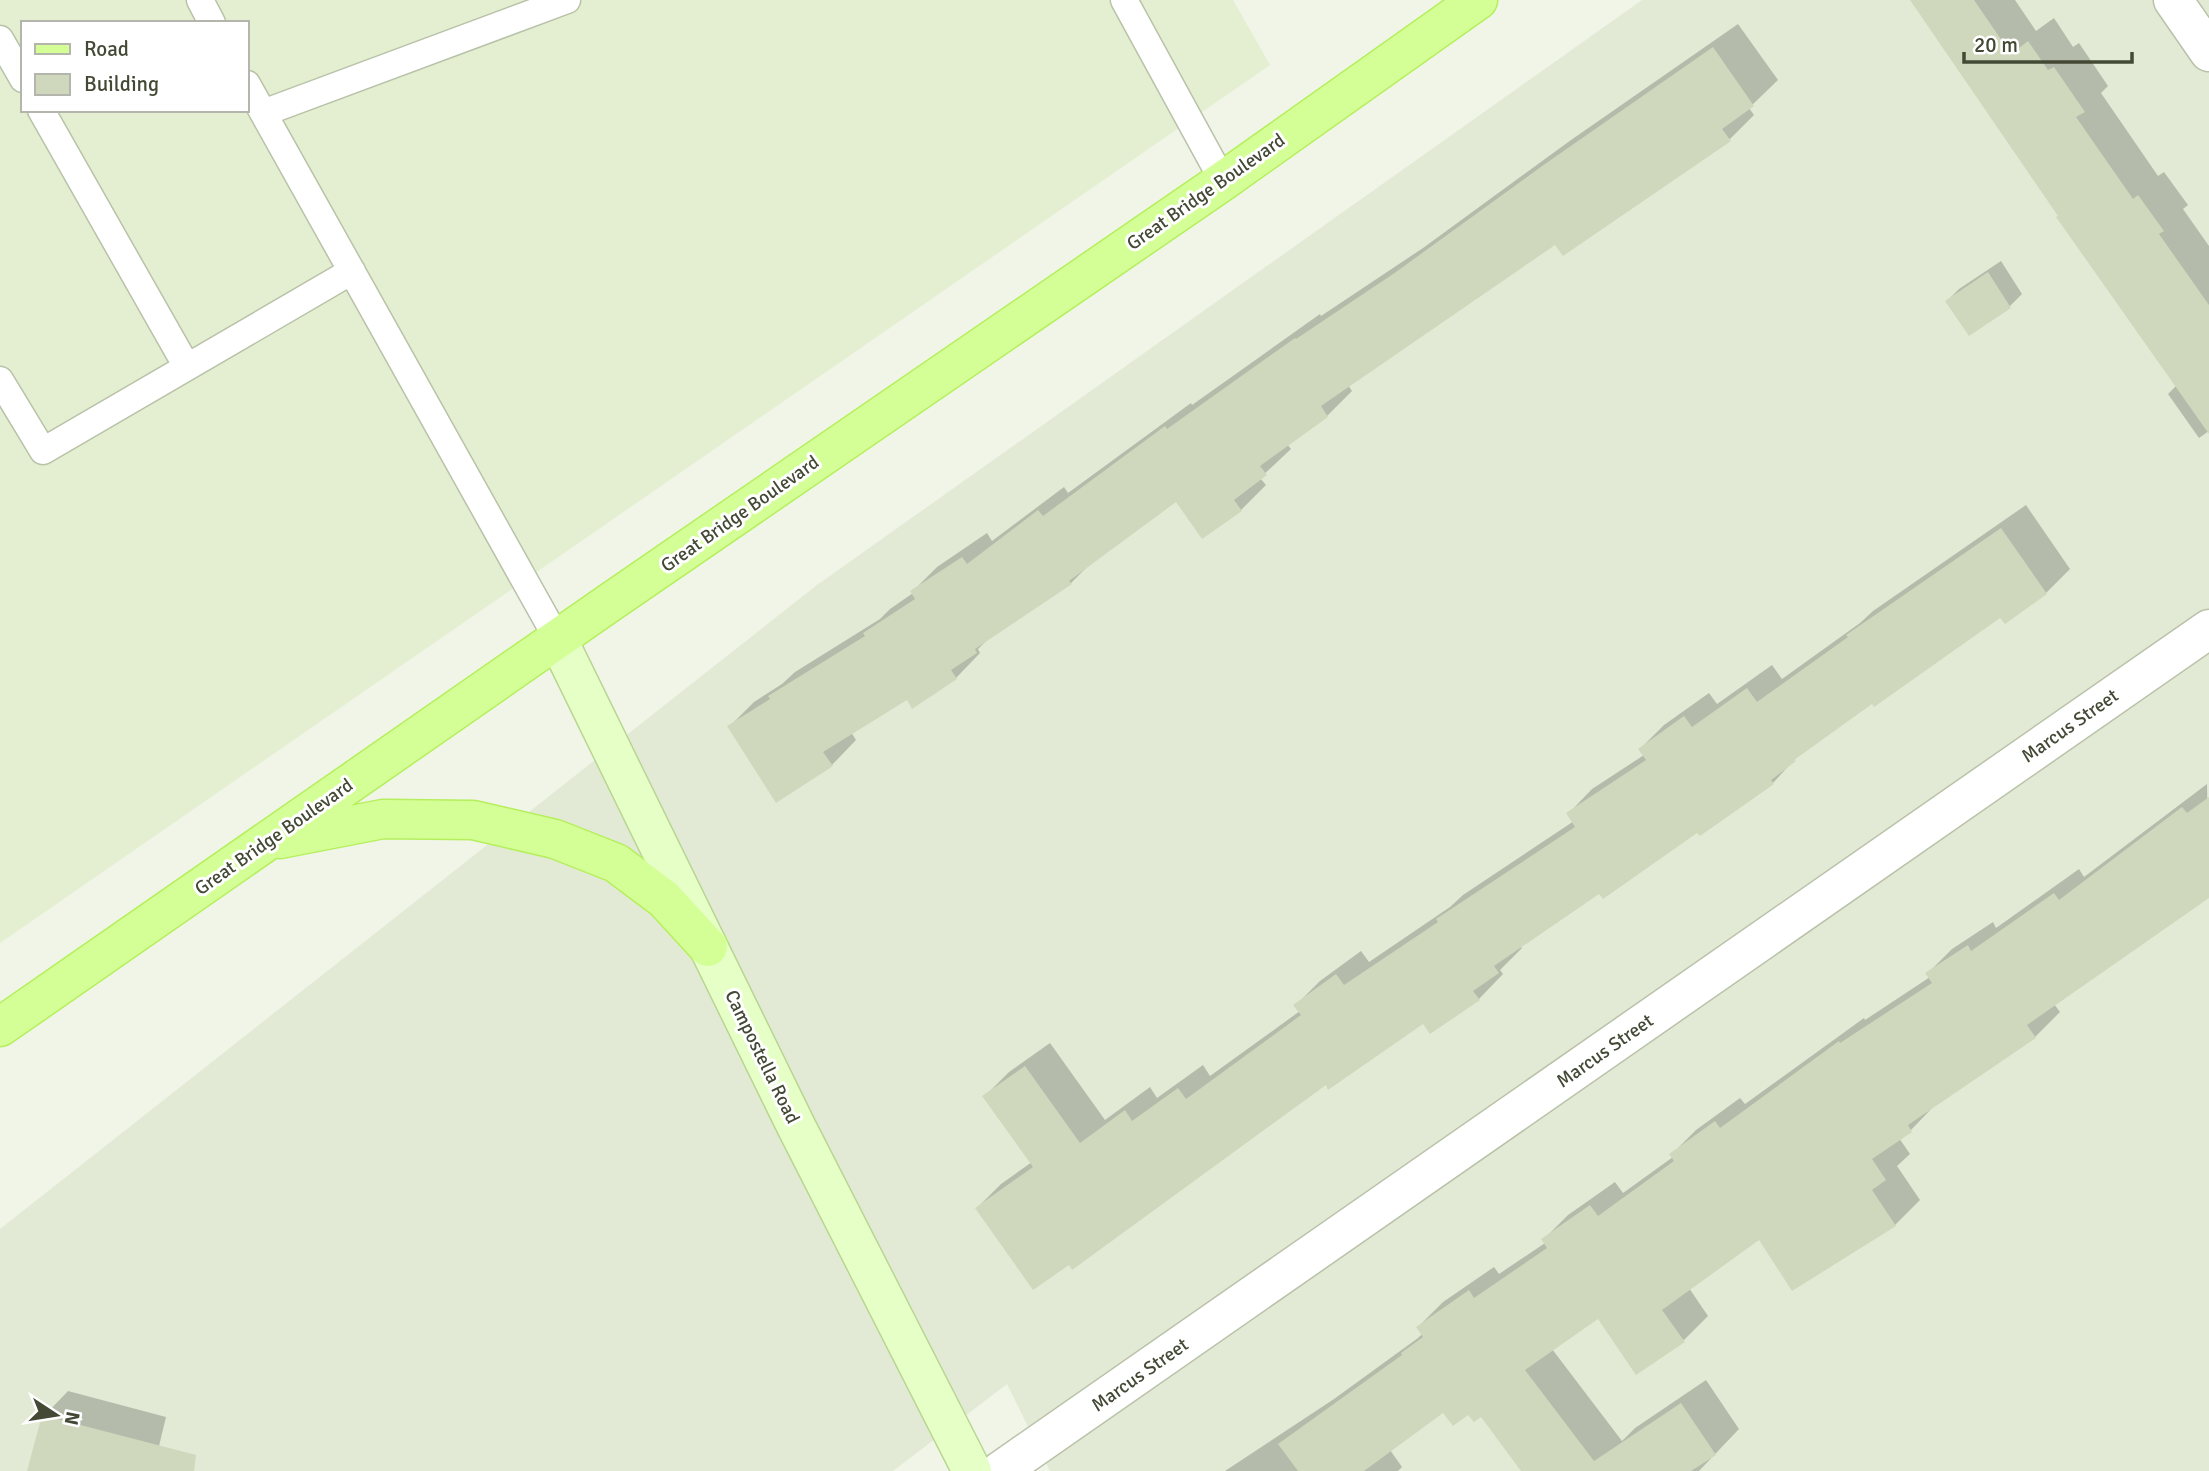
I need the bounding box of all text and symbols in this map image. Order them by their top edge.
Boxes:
legend [21,21,248,112]
scale bar [1964,21,2132,65]
text: 20 m [1974,32,2018,58]
text: Road [84,36,129,62]
text: Building [84,71,159,97]
street label: Great Bridge Boulevard [1122,128,1290,256]
street label: Great Bridge Boulevard [656,450,824,578]
street label: Marcus Street [2017,684,2123,768]
street label: Great Bridge Boulevard [190,773,358,901]
street label: Campostella Road [719,986,805,1128]
street label: Marcus Street [1552,1009,1658,1093]
street label: Marcus Street [1087,1333,1193,1417]
north arrow [21,1380,91,1450]
text: N [59,1409,85,1427]

